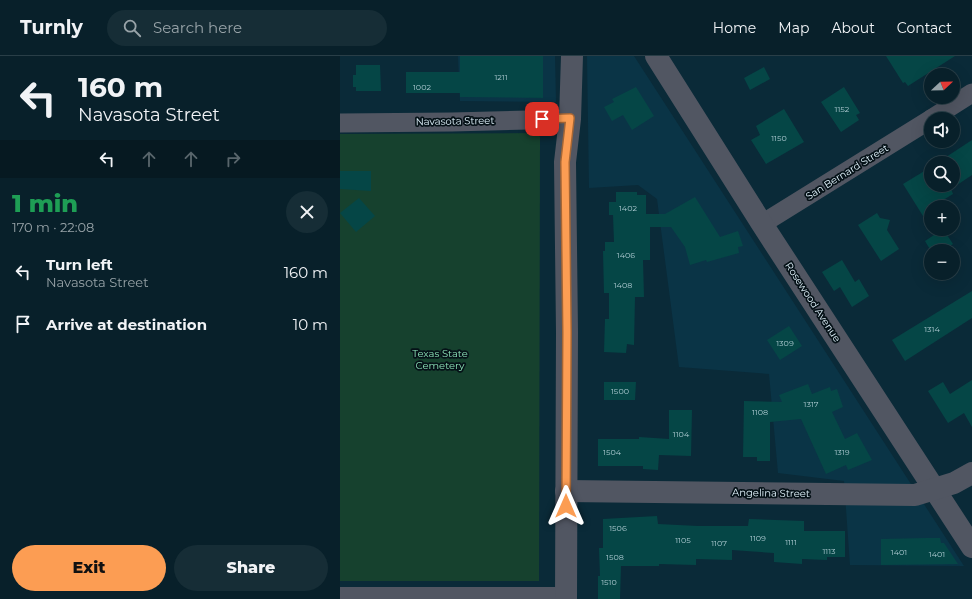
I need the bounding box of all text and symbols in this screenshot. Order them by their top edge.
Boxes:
search box [107,10,387,46]
text: Turnly [20,16,83,39]
icon: search [121,17,143,39]
text: Search here [153,18,242,37]
text: Home [713,19,756,37]
text: Map [778,19,809,37]
text: About [831,19,875,37]
text: Contact [897,19,952,37]
north arrow [924,68,960,104]
map controls [924,68,960,280]
text: 160 m [78,70,163,104]
icon: left [12,72,64,124]
house number: 1211 [494,72,508,82]
house number: 1002 [413,82,431,92]
pin [525,102,559,136]
text: Navasota Street [78,104,220,126]
house number: 1152 [835,104,850,114]
icon: arrive [531,108,553,130]
button: sound [924,112,960,148]
street label: Navasota Street [415,114,495,128]
house number: 1150 [771,133,787,143]
street label: San Bernard Street [803,141,891,203]
icon: left [96,148,118,170]
icon: ahead [138,148,160,170]
icon: ahead [180,148,202,170]
icon: right [222,148,244,170]
button: search [924,156,960,192]
text: 1 min [12,189,78,218]
button: close [286,191,328,233]
button: + [924,200,960,236]
house number: 1402 [619,203,637,213]
text: 170 m · 22:08 [12,219,94,235]
button: − [924,244,960,280]
house number: 1406 [617,250,635,260]
text: Turn left [46,255,113,274]
street label: Rosewood Avenue [782,260,844,344]
icon: left [12,261,34,283]
text: 160 m [284,263,328,282]
text: Navasota Street [46,274,148,290]
house number: 1408 [614,280,632,290]
icon: arrive [12,313,34,335]
text: Arrive at destination [46,315,207,334]
text: 10 m [293,315,328,334]
house number: 1314 [924,324,940,334]
house number: 1309 [776,338,794,348]
park label: Texas State Cemetery [412,347,468,372]
house number: 1500 [611,386,629,396]
house number: 1317 [804,399,819,409]
house number: 1108 [752,407,768,417]
house number: 1104 [673,429,690,439]
house number: 1504 [603,447,622,457]
house number: 1319 [834,447,850,457]
position arrow [545,485,587,527]
street label: Angelina Street [732,486,810,500]
house number: 1506 [609,523,627,533]
house number: 1109 [750,533,766,543]
house number: 1105 [675,535,691,545]
house number: 1111 [785,537,797,547]
house number: 1107 [711,538,727,548]
button: Exit [12,545,166,591]
button: Share [174,545,328,591]
house number: 1113 [822,546,836,556]
house number: 1401 [891,547,907,557]
house number: 1401 [929,549,945,559]
house number: 1508 [606,552,624,562]
house number: 1510 [601,577,617,587]

